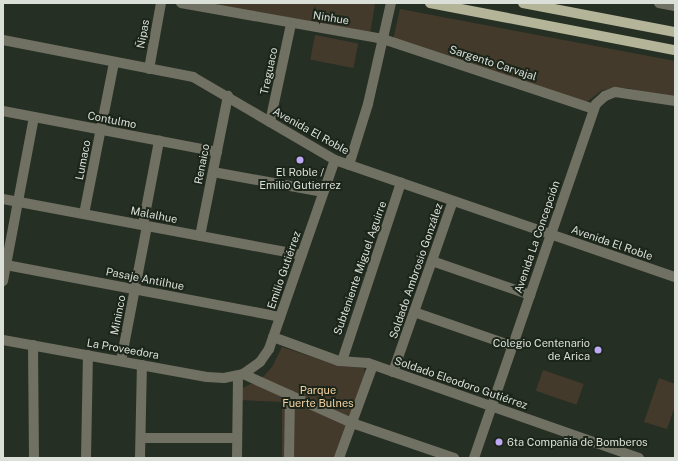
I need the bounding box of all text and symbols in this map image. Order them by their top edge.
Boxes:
street label: Ninhue [312,9,350,27]
street label: Ñipas [134,18,152,50]
street label: Sargento Carvajal [447,43,539,83]
street label: Treguaco [258,46,280,96]
street label: Avenida El Roble [271,105,351,157]
street label: Contulmo [86,109,138,131]
street label: Lumaco [73,139,93,181]
street label: Renaico [192,143,212,185]
marker: El Roble / Emilio Gutierrez [295,155,305,165]
place label: El Roble / Emilio Gutierrez [259,166,341,192]
street label: Avenida La Concepción [512,179,562,295]
street label: Subteniente Miguel Aguirre [331,199,389,337]
street label: Soldado Ambrosio González [387,201,445,341]
street label: Malalhue [129,204,179,226]
street label: Avenida El Roble [570,223,654,263]
street label: Emilio Gutiérrez [264,229,304,311]
street label: Pasaje Antilhue [105,265,185,293]
street label: Mininco [108,294,128,336]
street label: La Proveedora [86,336,160,362]
place label: Colegio Centenario de Arica [493,337,590,363]
marker: Colegio Centenario de Arica [593,345,603,355]
street label: Soldado Eleodoro Gutiérrez [392,354,530,412]
park label: Parque Fuerte Bulnes [282,384,354,410]
place label: 6ta Compañia de Bomberos [507,435,648,449]
marker: 6ta Compañia de Bomberos [494,437,504,447]

